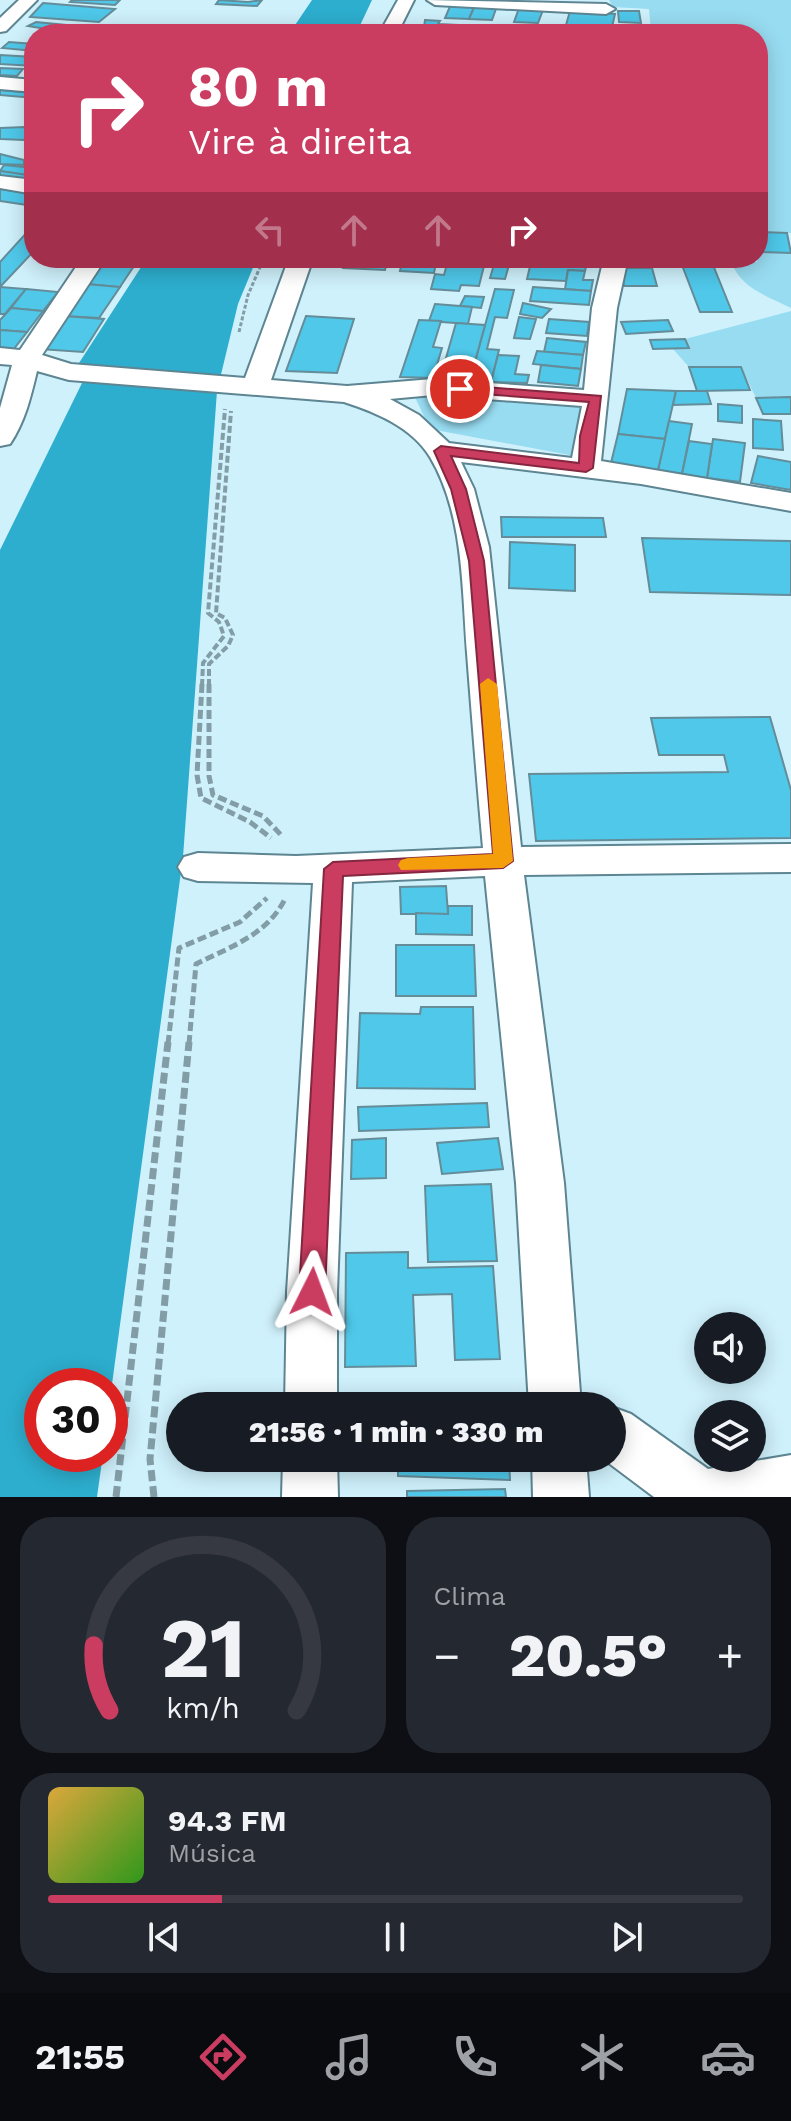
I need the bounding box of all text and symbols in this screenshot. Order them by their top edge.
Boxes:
text: 80 m [188,54,328,120]
icon: right [56,56,160,160]
text: Vire à direita [188,121,412,163]
icon: left [248,208,292,252]
icon: ahead [332,208,376,252]
icon: ahead [416,208,460,252]
icon: right [500,208,544,252]
pin [426,355,494,423]
icon: arrive [438,367,482,411]
position arrow [270,1250,354,1334]
map controls [694,1312,766,1472]
button: sound [694,1312,766,1384]
speed limit sign: 30 [24,1368,128,1472]
button: layers [694,1400,766,1472]
text: 21:56 · 1 min · 330 m [249,1414,543,1449]
text: Clima [434,1581,506,1611]
text: 21 [160,1600,245,1697]
text: 20.5° [509,1620,667,1691]
text: − [434,1630,460,1682]
text: + [716,1630,743,1682]
text: km/h [166,1691,240,1725]
text: 94.3 FM [168,1803,286,1838]
text: Música [168,1838,256,1868]
icon: previous [142,1915,186,1959]
icon: pause [373,1915,417,1959]
icon: next [605,1915,649,1959]
icon: directions [195,2029,251,2085]
icon: music [321,2029,377,2085]
icon: phone [447,2029,503,2085]
icon: climate [574,2029,630,2085]
icon: car [700,2029,756,2085]
text: 21:55 [35,2036,125,2078]

